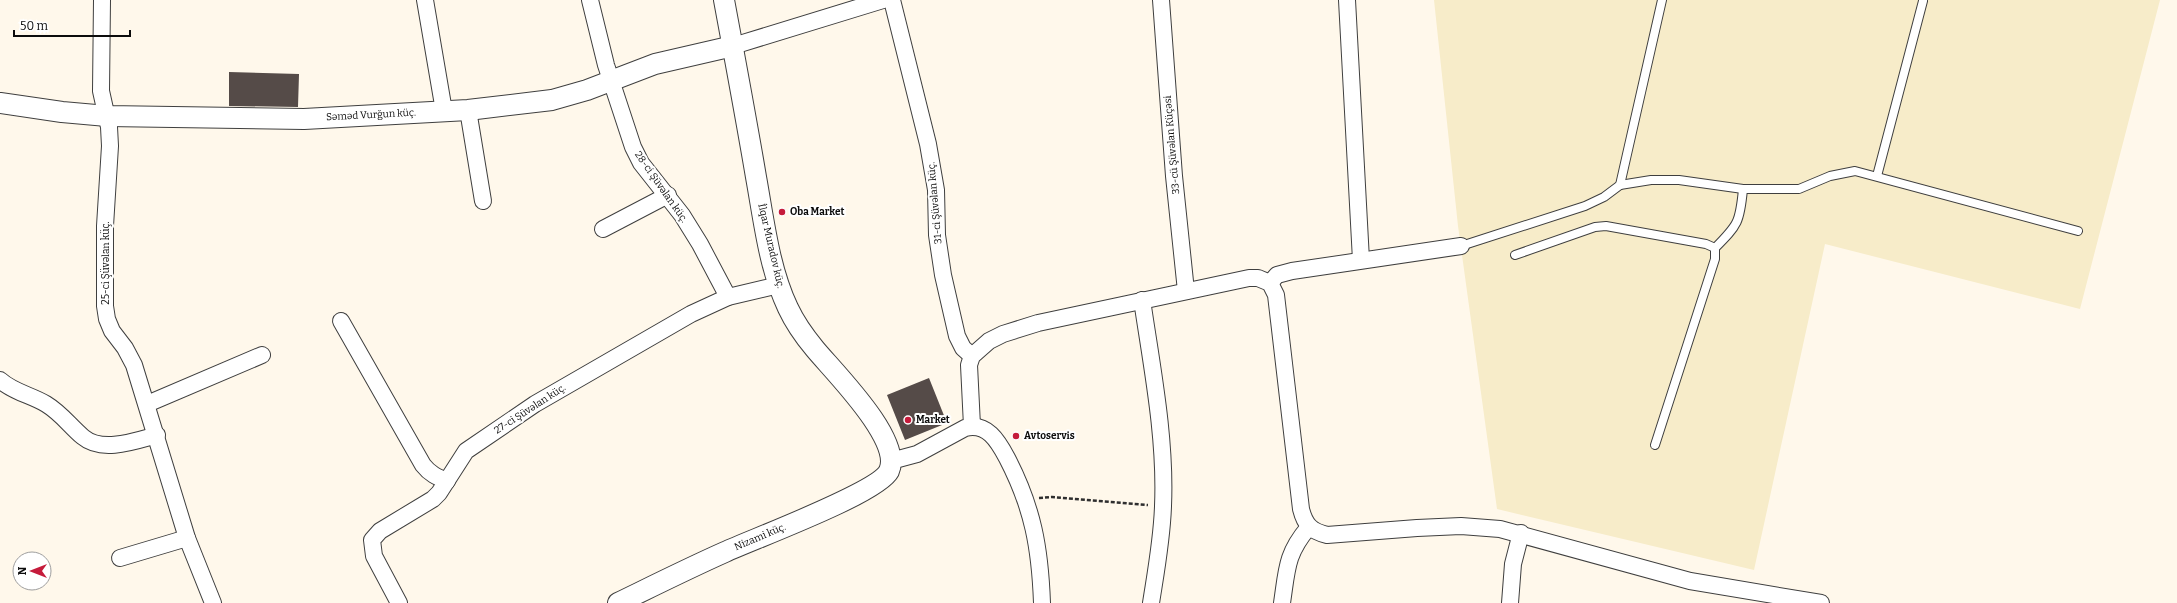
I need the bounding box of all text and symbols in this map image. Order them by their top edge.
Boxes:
scale bar [14,12,130,38]
text: 50 m [20,19,49,33]
street label: 33-cü Şüvəlan Küçəsi [1162,95,1182,195]
street label: Səməd Vurğun küç. [326,106,416,123]
street label: 28-ci Şüvəlan küç. [632,149,690,225]
street label: 31-ci Şüvəlan küç. [925,161,945,245]
street label: İlqar Muradov küç. [755,202,789,289]
place label: Oba Market [790,206,844,218]
marker: Oba Market [777,207,787,217]
street label: 25-ci Şüvəlan küç. [100,221,112,305]
street label: 27-ci Şüvəlan küç. [492,382,568,436]
place label: Market [916,414,950,426]
marker: Market [903,415,913,425]
place label: Avtoservis [1024,430,1075,442]
marker: Avtoservis [1011,431,1021,441]
street label: Nizami küç. [732,521,788,553]
north arrow [12,551,52,591]
text: N [16,566,29,575]

